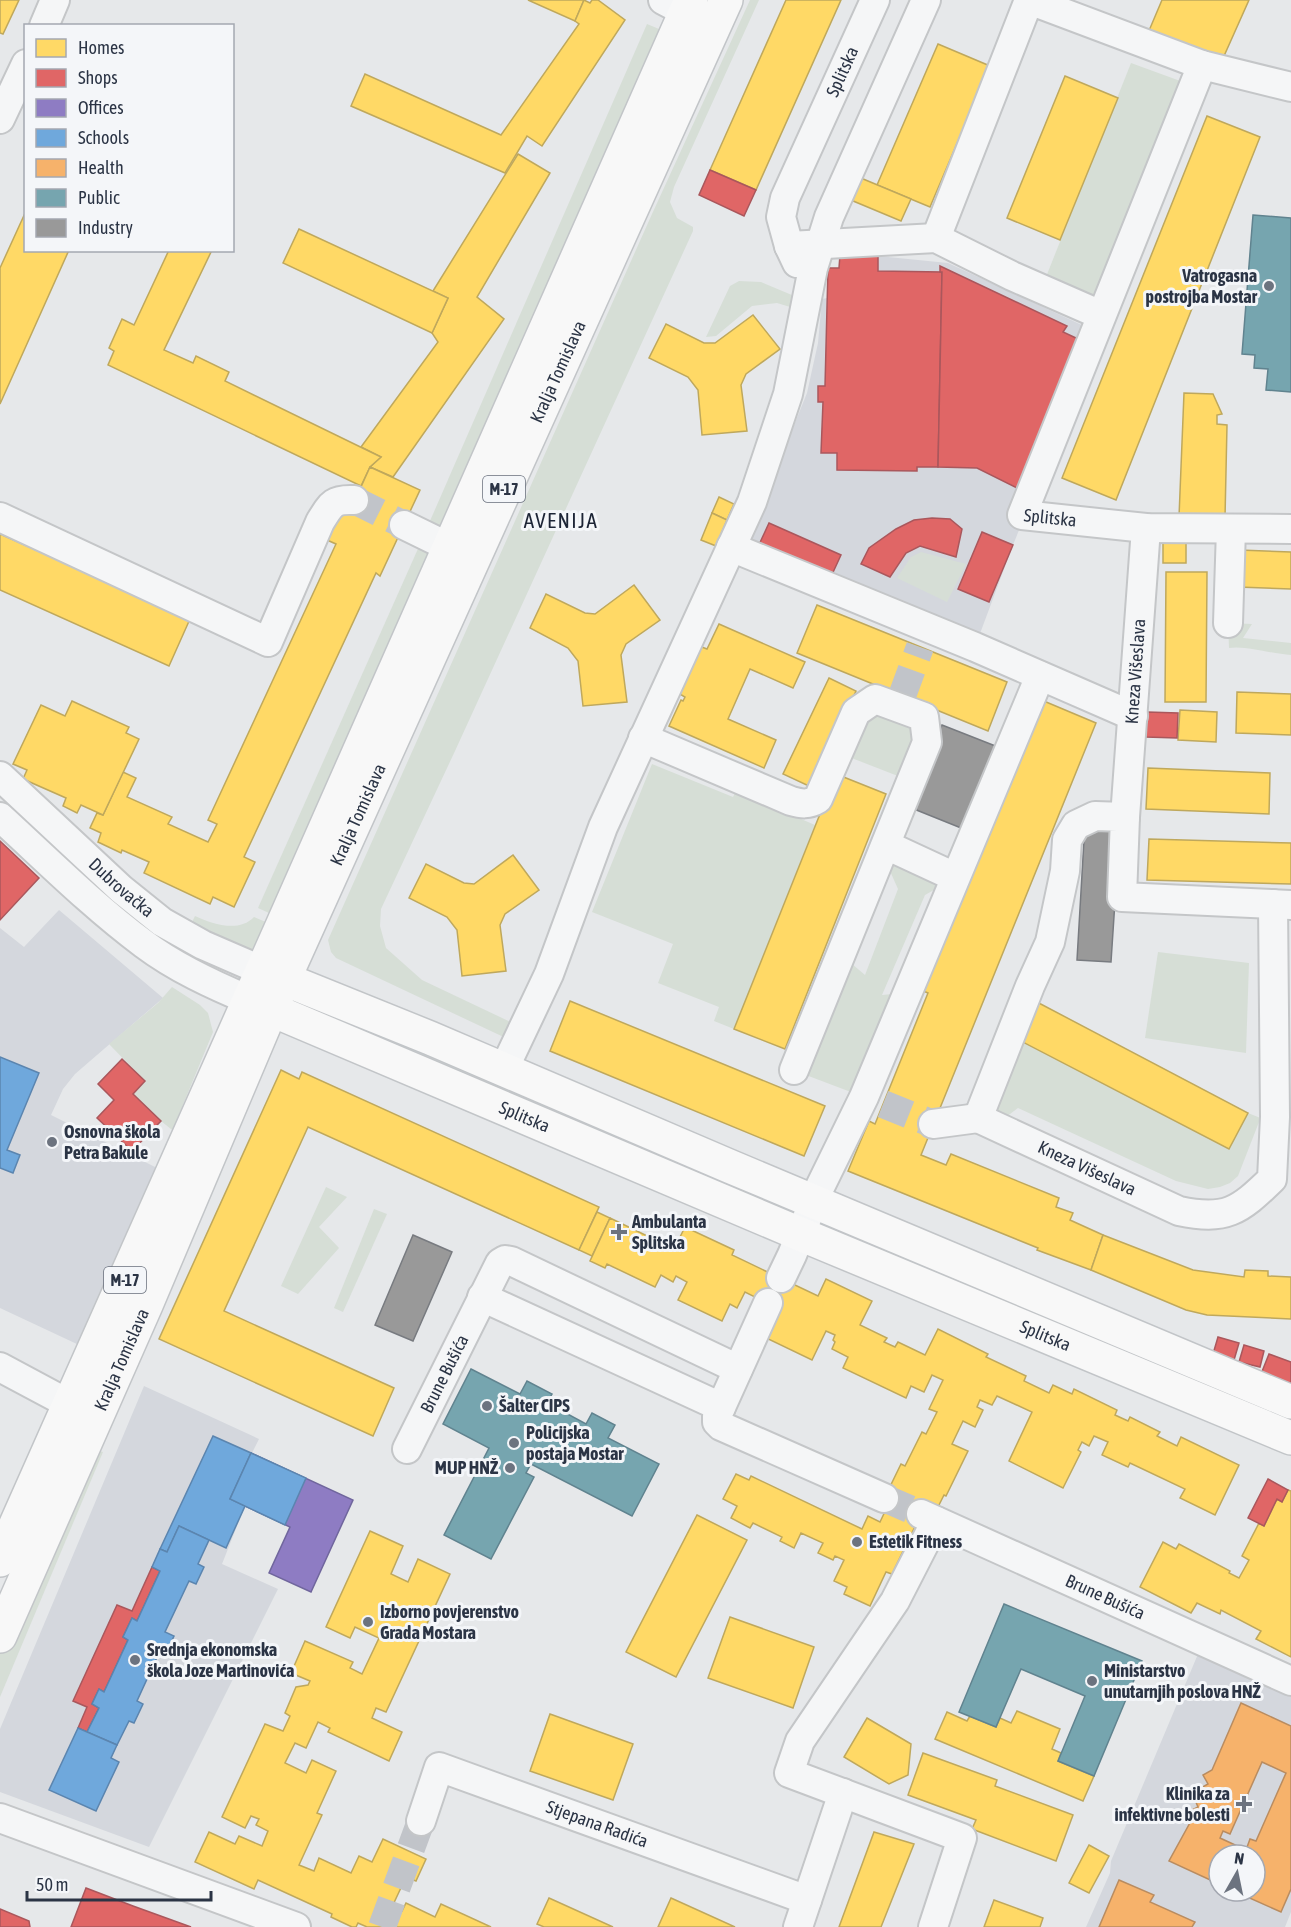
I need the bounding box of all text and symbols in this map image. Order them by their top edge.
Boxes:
legend [24,24,234,252]
text: Homes [78,37,124,58]
street label: Splitska [821,43,862,100]
text: Shops [78,67,118,88]
text: Offices [78,97,124,118]
text: Schools [78,127,129,148]
text: Health [78,157,124,178]
text: Public [78,187,120,208]
text: Industry [78,217,133,238]
place label: Vatrogasna postrojba Mostar [1145,265,1258,307]
marker: Vatrogasna postrojba Mostar [1262,279,1276,293]
street label: Kralja Tomislava [526,317,590,426]
road number: M-17 [483,476,525,502]
street label: Splitska [1023,504,1078,531]
district label: AVENIJA [524,508,598,532]
street label: Kneza Višeslava [1121,618,1149,725]
street label: Kralja Tomislava [326,760,390,869]
street label: Dubrovačka [85,853,158,921]
street label: Splitska [496,1097,553,1137]
place label: Osnovna škola Petra Bakule [64,1121,160,1163]
marker: Osnovna škola Petra Bakule [45,1135,59,1149]
street label: Kneza Višeslava [1035,1136,1140,1200]
place label: Ambulanta Splitska [631,1211,706,1253]
marker: Ambulanta Splitska [610,1223,628,1241]
road number: M-17 [104,1267,146,1293]
street label: Kralja Tomislava [90,1305,153,1414]
street label: Splitska [1017,1316,1074,1355]
street label: Brune Bušića [416,1331,472,1416]
place label: Šalter CIPS [499,1395,570,1416]
marker: Šalter CIPS [480,1399,494,1413]
place label: Policijska postaja Mostar [526,1422,624,1464]
marker: Policijska postaja Mostar [507,1436,521,1450]
place label: MUP HNŽ [435,1457,499,1478]
marker: MUP HNŽ [503,1461,517,1475]
place label: Estetik Fitness [869,1531,963,1552]
marker: Estetik Fitness [850,1535,864,1549]
street label: Brune Bušića [1062,1570,1148,1624]
place label: Izborno povjerenstvo Grada Mostara [380,1601,519,1643]
marker: Izborno povjerenstvo Grada Mostara [361,1615,375,1629]
place label: Srednja ekonomska škola Joze Martinovića [147,1639,294,1681]
marker: Srednja ekonomska škola Joze Martinovića [128,1653,142,1667]
place label: Ministarstvo unutarnjih poslova HNŽ [1104,1660,1262,1702]
marker: Ministarstvo unutarnjih poslova HNŽ [1085,1674,1099,1688]
place label: Klinika za infektivne bolesti [1115,1783,1230,1825]
marker: Klinika za infektivne bolesti [1235,1795,1253,1813]
street label: Stjepana Radića [544,1796,651,1852]
north arrow [1207,1843,1267,1903]
text: N [1233,1849,1245,1868]
scale bar [27,1864,212,1902]
text: 50 m [36,1874,68,1895]

